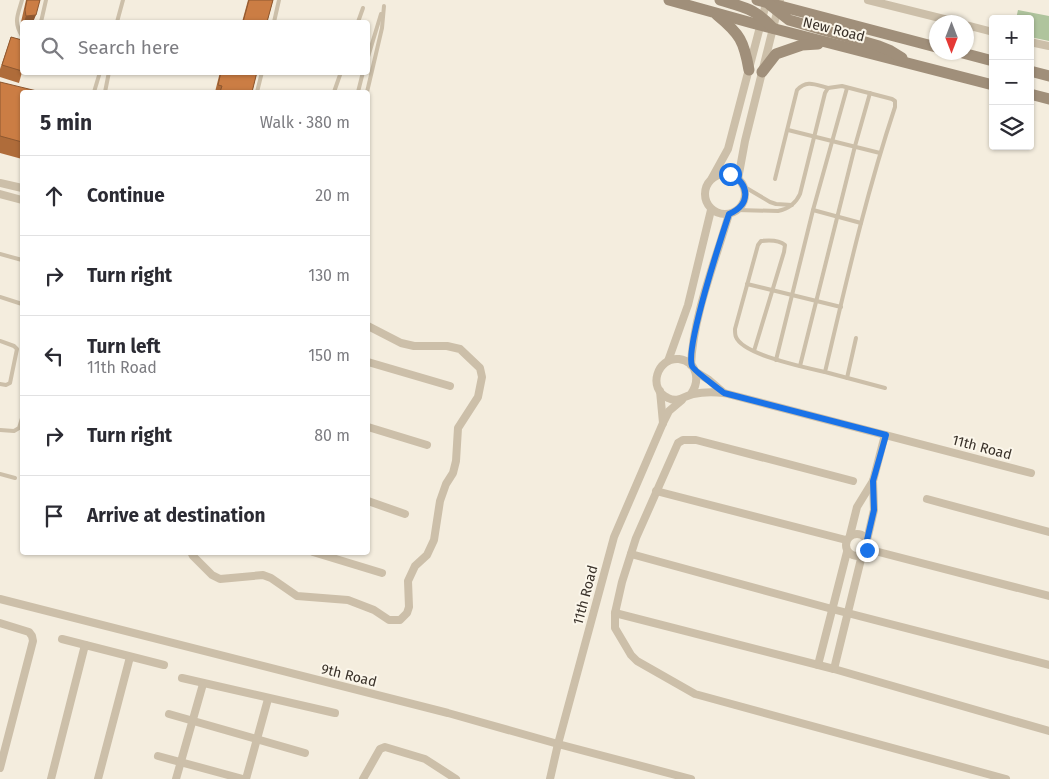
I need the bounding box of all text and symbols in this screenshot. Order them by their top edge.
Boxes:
street label: New Road [801,14,867,45]
north arrow [929,15,974,60]
map controls [989,15,1034,150]
button: + [989,15,1034,60]
search box [20,20,370,75]
icon: search [38,34,66,62]
text: Search here [78,36,179,59]
button: − [989,60,1034,105]
button: layers [989,105,1034,150]
text: 5 min [40,110,92,136]
text: Walk · 380 m [260,113,350,132]
route start [719,163,742,186]
icon: ahead [40,182,68,210]
text: Continue [87,184,165,207]
text: 20 m [315,186,350,205]
icon: right [40,262,68,290]
text: Turn right [87,264,172,287]
text: 130 m [308,266,350,285]
text: Turn left [87,335,161,358]
icon: left [40,342,68,370]
text: 150 m [308,346,350,365]
text: 11th Road [87,358,157,377]
icon: right [40,422,68,450]
text: Turn right [87,424,172,447]
text: 80 m [314,426,350,445]
street label: 11th Road [950,431,1014,464]
icon: arrive [40,502,68,530]
text: Arrive at destination [87,504,266,527]
route end [856,539,879,562]
street label: 11th Road [569,563,602,627]
street label: 9th Road [319,660,378,691]

